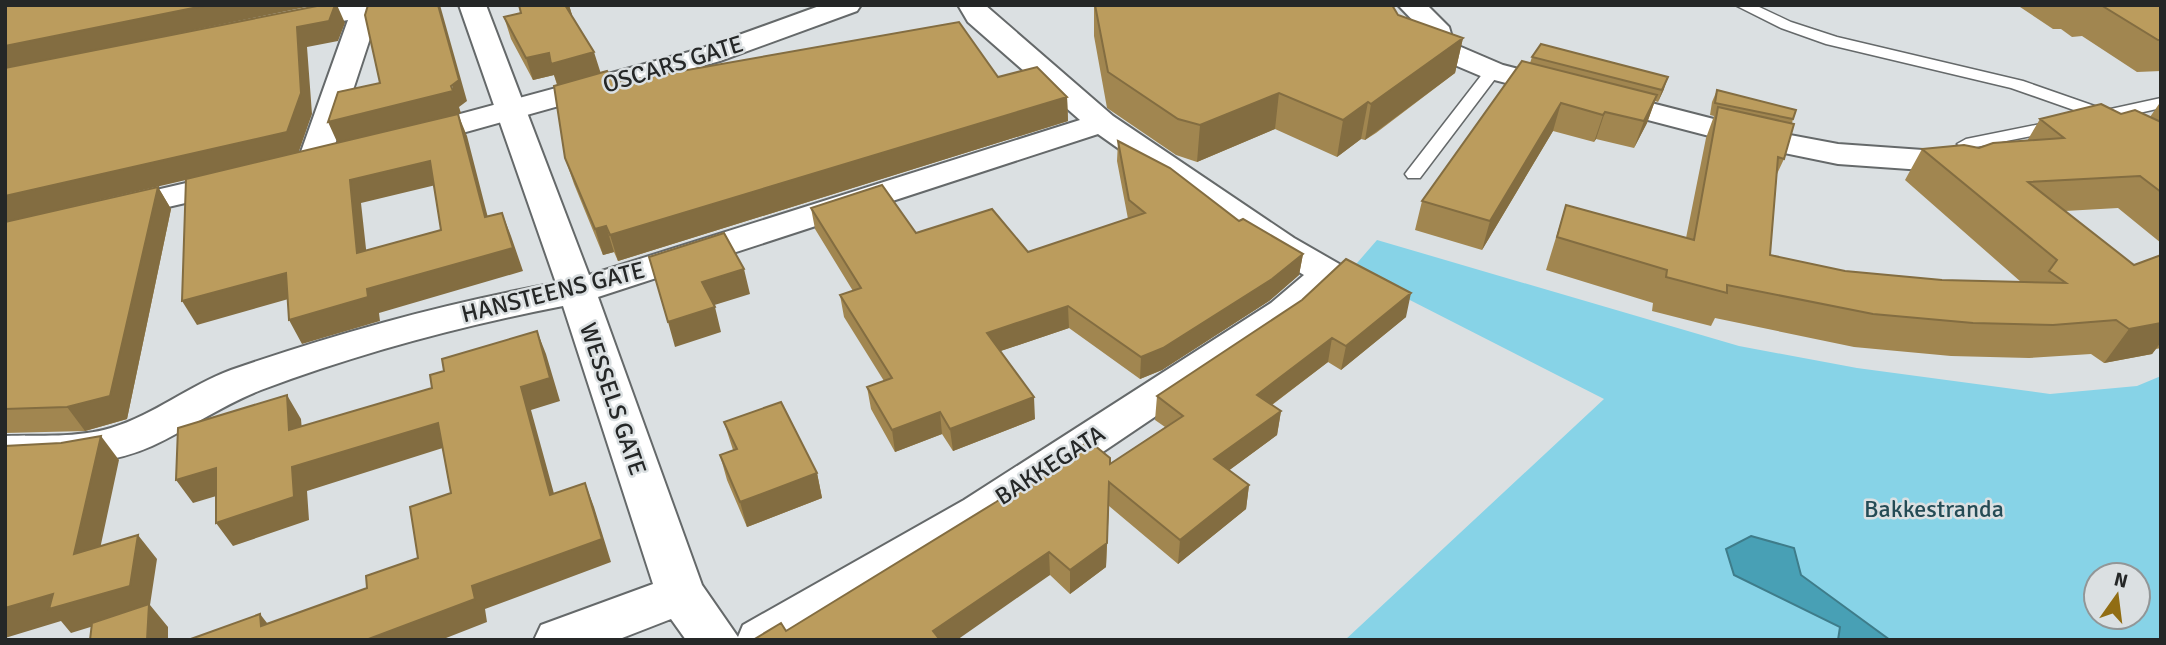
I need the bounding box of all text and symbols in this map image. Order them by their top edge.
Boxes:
street label: OSCARS GATE [599,28,747,100]
street label: HANSTEENS GATE [458,255,648,329]
street label: WESSELS GATE [573,319,653,479]
street label: BAKKEGATA [989,418,1111,512]
park label: Bakkestranda [1864,494,2004,524]
north arrow [2082,561,2152,631]
text: N [2112,567,2130,594]

